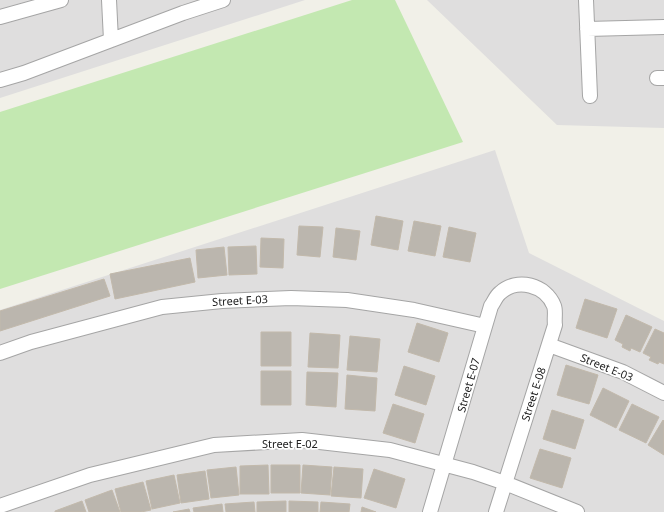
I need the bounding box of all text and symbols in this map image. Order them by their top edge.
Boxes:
street label: Street E-03 [212,291,268,309]
street label: Street E-03 [578,350,636,384]
street label: Street E-07 [453,356,483,414]
street label: Street E-08 [517,365,549,423]
street label: Street E-02 [262,436,318,451]

